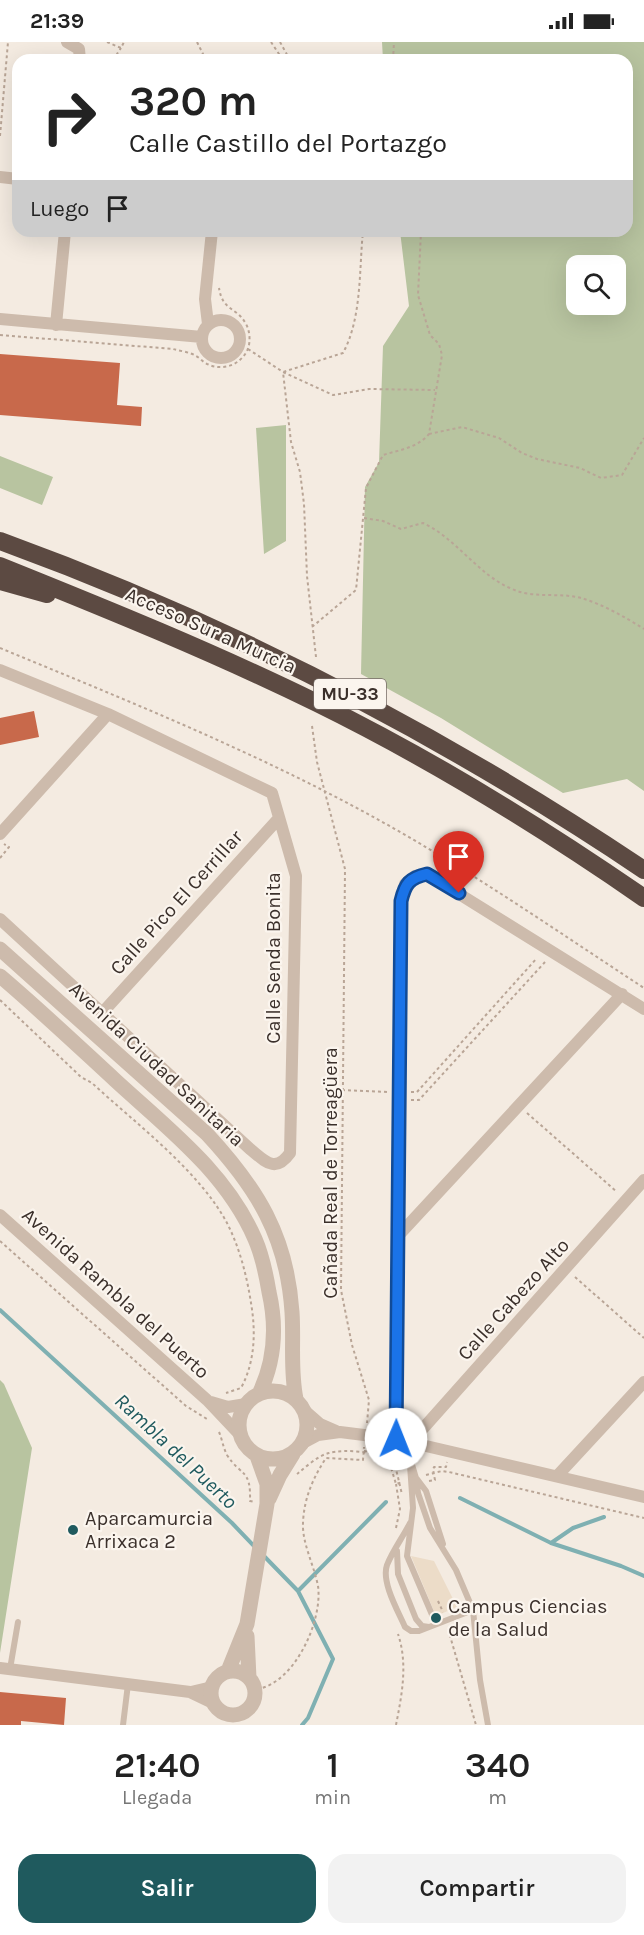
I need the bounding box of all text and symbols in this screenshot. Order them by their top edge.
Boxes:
text: 21:39 [30,8,84,34]
text: 320 m [129,76,258,126]
icon: right [30,78,108,156]
text: Calle Castillo del Portazgo [129,127,447,159]
icon: arrive [101,192,134,225]
text: Luego [30,196,89,222]
map controls [566,255,626,315]
button: search [566,255,626,315]
street label: Acceso Sur a Murcia [122,583,300,678]
road number: MU-33 [314,679,386,709]
street label: Calle Pico El Cerrillar [105,825,248,979]
pin [433,831,484,893]
icon: arrive [442,840,475,873]
street label: Calle Senda Bonita [262,872,285,1044]
street label: Avenida Ciudad Sanitaria [64,977,249,1151]
street label: Cañada Real de Torreagüera [319,1047,342,1299]
street label: Avenida Rambla del Puerto [17,1203,214,1383]
street label: Calle Cabezo Alto [453,1234,574,1365]
water label: Rambla del Puerto [110,1388,243,1514]
position arrow [364,1407,428,1471]
place label: Aparcamurcia Arrixaca 2 [85,1507,213,1553]
marker: Aparcamurcia Arrixaca 2 [66,1523,80,1537]
place label: Campus Ciencias de la Salud [448,1595,607,1641]
marker: Campus Ciencias de la Salud [429,1611,443,1625]
text: 21:40 [114,1744,201,1786]
text: 1 [326,1744,339,1786]
text: 340 [465,1744,530,1786]
text: Llegada [122,1786,192,1809]
text: min [314,1786,351,1809]
text: m [488,1786,507,1809]
button: Salir [18,1854,316,1923]
button: Compartir [328,1854,626,1923]

